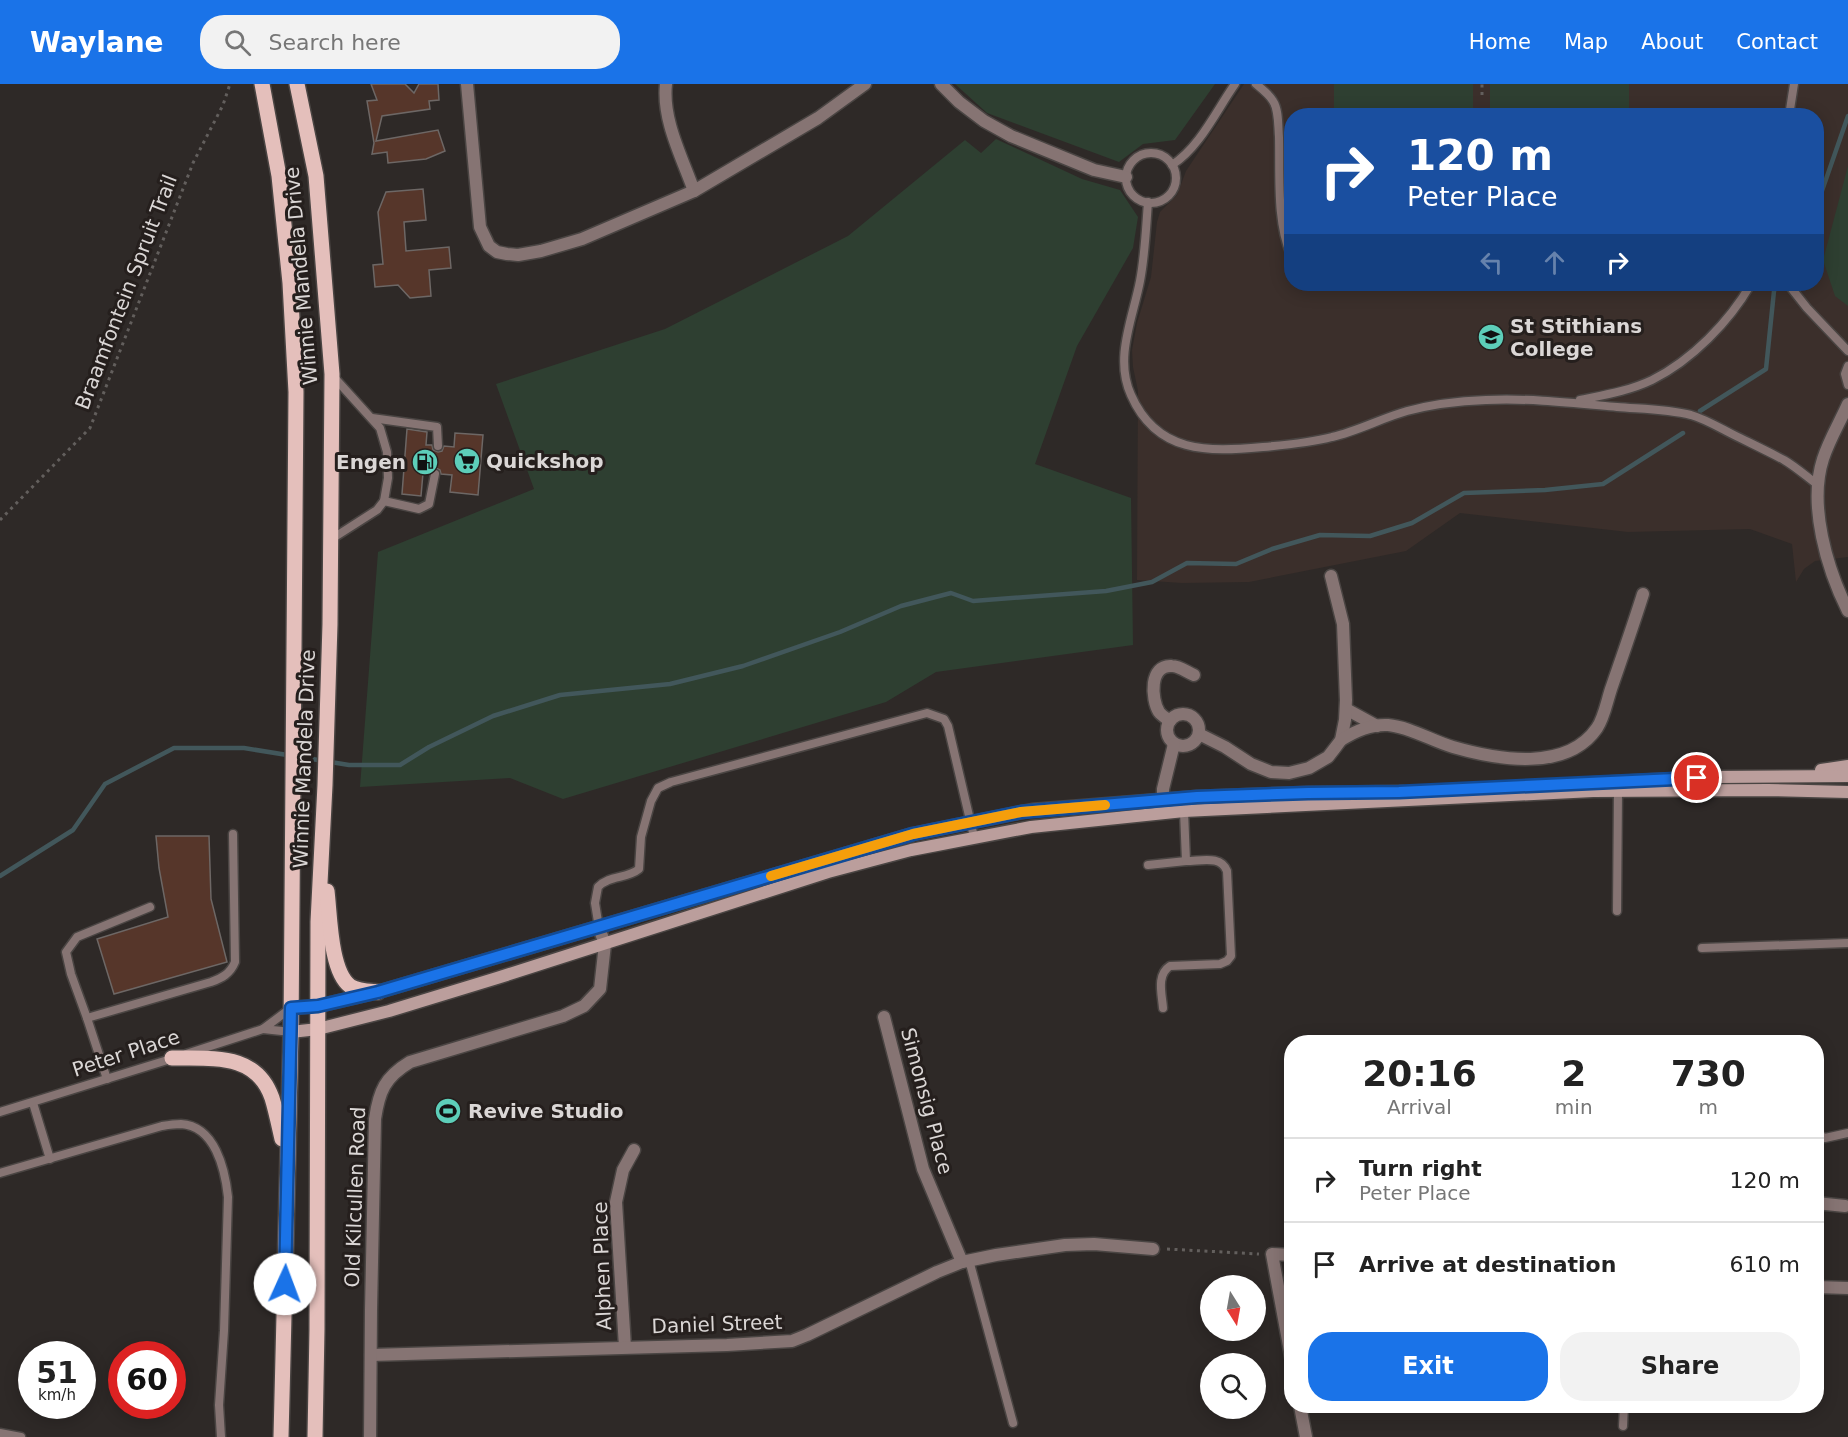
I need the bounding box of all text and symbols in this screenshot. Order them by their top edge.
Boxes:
search box [200,15,620,69]
text: Waylane [30,26,164,59]
icon: search [221,26,254,59]
text: Search here [269,30,401,55]
text: Home [1469,30,1531,54]
text: Map [1564,30,1608,54]
text: About [1641,30,1703,54]
text: Contact [1736,30,1818,54]
text: 120 m [1407,131,1553,180]
icon: right [1308,132,1386,210]
street label: Winnie Mandela Drive [279,166,323,386]
street label: Braamfontein Spruit Trail [70,171,182,413]
text: Peter Place [1407,181,1558,212]
icon: left [1475,246,1508,279]
icon: ahead [1538,246,1571,279]
icon: right [1601,246,1634,279]
place label: St Stithians College [1510,314,1642,361]
school or university icon: St Stithians College [1476,322,1506,352]
supermarket icon: Quickshop [452,446,482,476]
fuel station icon: Engen [410,447,440,477]
place label: Quickshop [486,449,603,473]
place label: Engen [336,450,406,474]
street label: Winnie Mandela Drive [288,649,320,869]
pin [1671,752,1722,803]
icon: arrive [1680,761,1713,794]
street label: Peter Place [69,1024,183,1082]
street label: Simonsig Place [896,1025,958,1177]
text: 20:16 [1362,1053,1477,1094]
text: 2 [1561,1053,1586,1094]
text: 730 [1671,1053,1746,1094]
text: Arrival [1387,1095,1452,1119]
text: min [1555,1095,1593,1119]
text: m [1699,1095,1718,1119]
sports icon: Revive Studio [433,1096,463,1126]
place label: Revive Studio [468,1099,624,1123]
street label: Old Kilcullen Road [340,1106,370,1288]
text: Turn right [1359,1156,1482,1181]
icon: right [1308,1164,1341,1197]
text: 120 m [1730,1168,1800,1193]
text: Peter Place [1359,1181,1471,1205]
street label: Alphen Place [588,1201,616,1331]
icon: arrive [1308,1248,1341,1281]
position arrow [253,1252,317,1316]
text: Arrive at destination [1359,1252,1616,1277]
text: 610 m [1730,1252,1800,1277]
north arrow [1200,1275,1266,1341]
map controls [1200,1275,1266,1419]
street label: Daniel Street [651,1310,783,1338]
button: Exit [1308,1332,1548,1401]
button: Share [1560,1332,1800,1401]
speed limit sign: 60 [108,1341,186,1419]
button: search [1200,1353,1266,1419]
text: 51 [36,1355,78,1390]
text: km/h [38,1386,76,1404]

